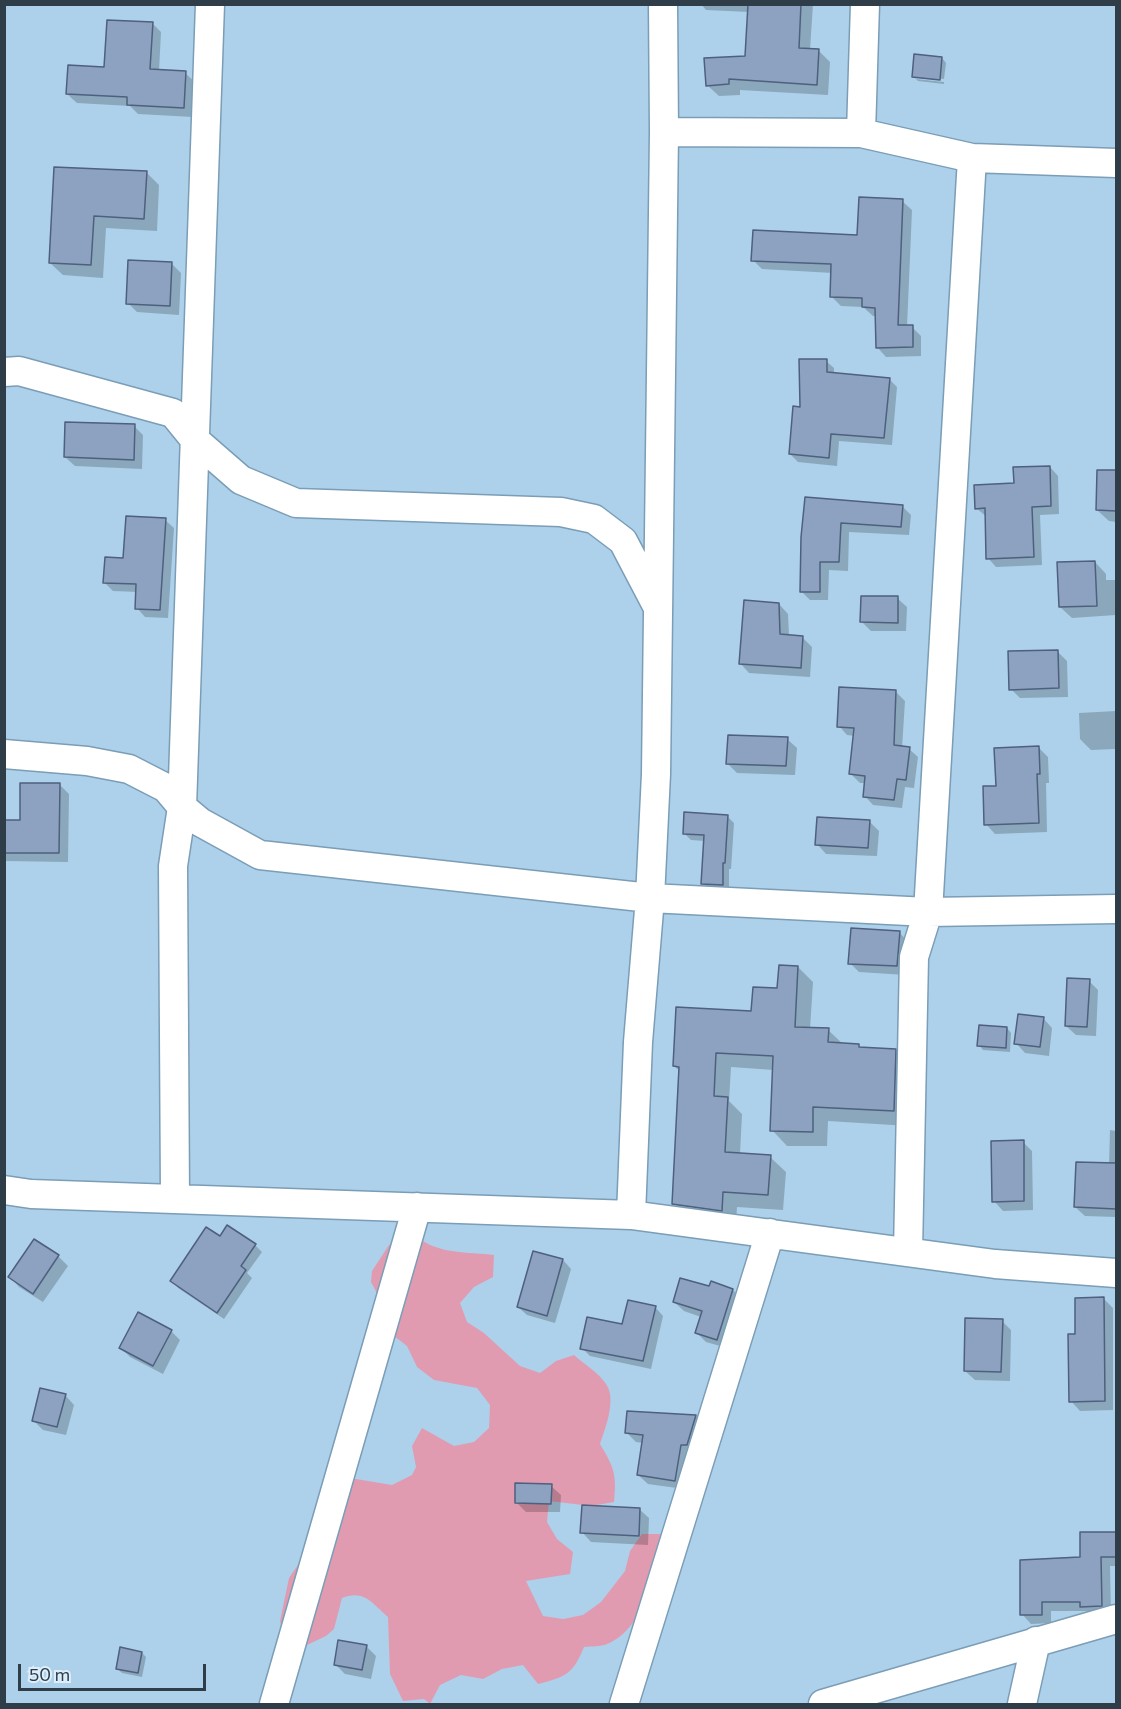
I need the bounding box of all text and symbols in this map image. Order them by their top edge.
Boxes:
scale bar [21,1652,208,1690]
text: 50 m [29,1663,70,1685]

